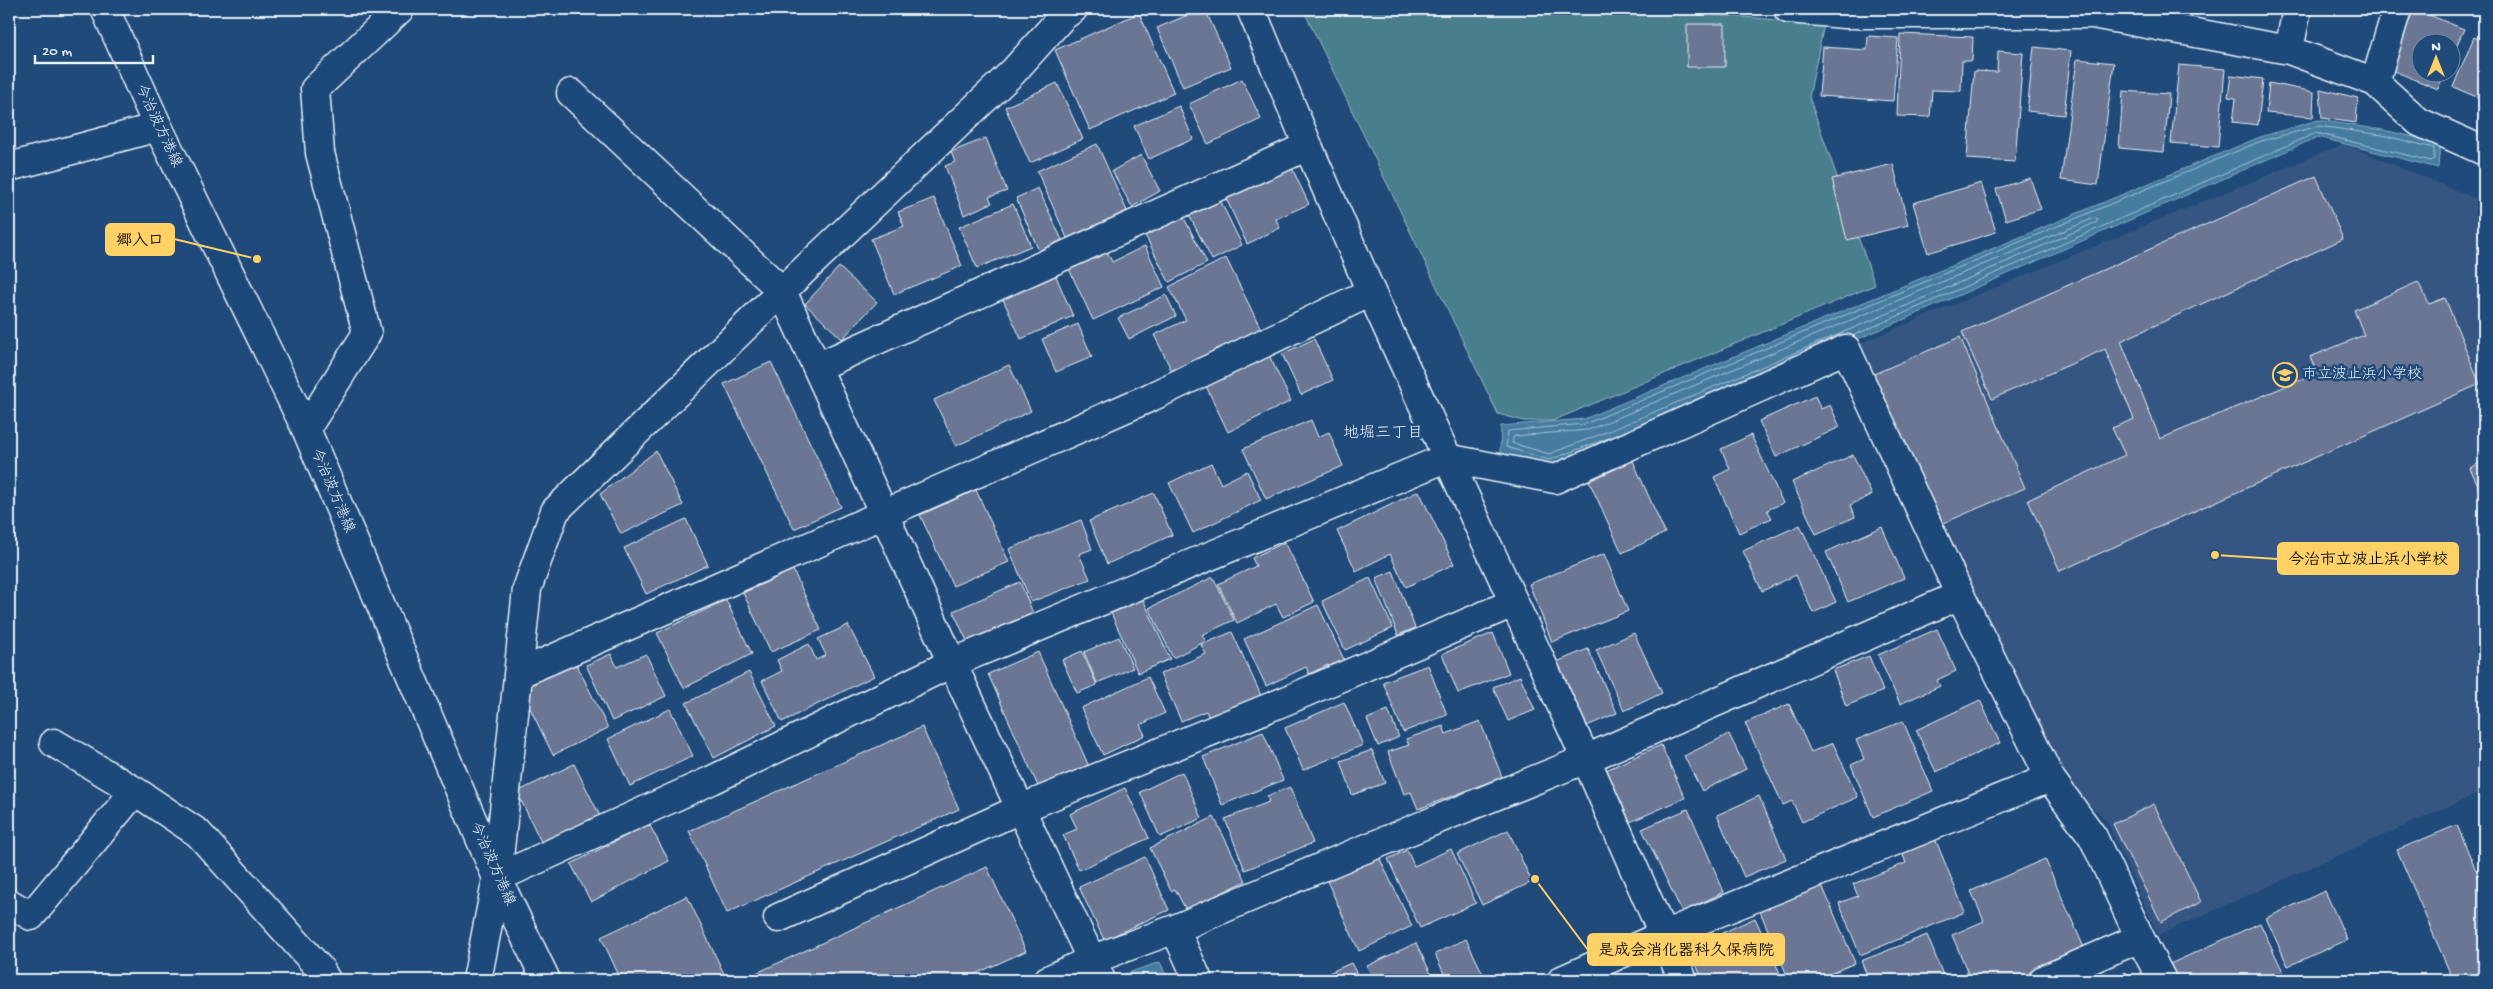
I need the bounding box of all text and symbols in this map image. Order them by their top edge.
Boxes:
scale bar [35,32,152,64]
north arrow [2410,32,2460,82]
text: N [2431,39,2441,56]
text: 20 m [42,43,72,61]
street label: 今治波方港線 [131,81,186,171]
callout: 郷入口 [106,224,174,255]
text: 郷入口 [116,232,164,252]
school or university icon: 市立波止浜小学校 [2272,362,2298,388]
place label: 市立波止浜小学校 [2302,365,2422,384]
district label: 地堀三丁目 [1343,424,1423,444]
street label: 今治波方港線 [306,446,359,536]
callout: 今治市立波止浜小学校 [2278,543,2458,574]
text: 今治市立波止浜小学校 [2288,550,2448,571]
street label: 今治波方港線 [465,819,519,909]
callout: 是成会消化器科久保病院 [1588,934,1784,965]
text: 是成会消化器科久保病院 [1598,941,1774,962]

